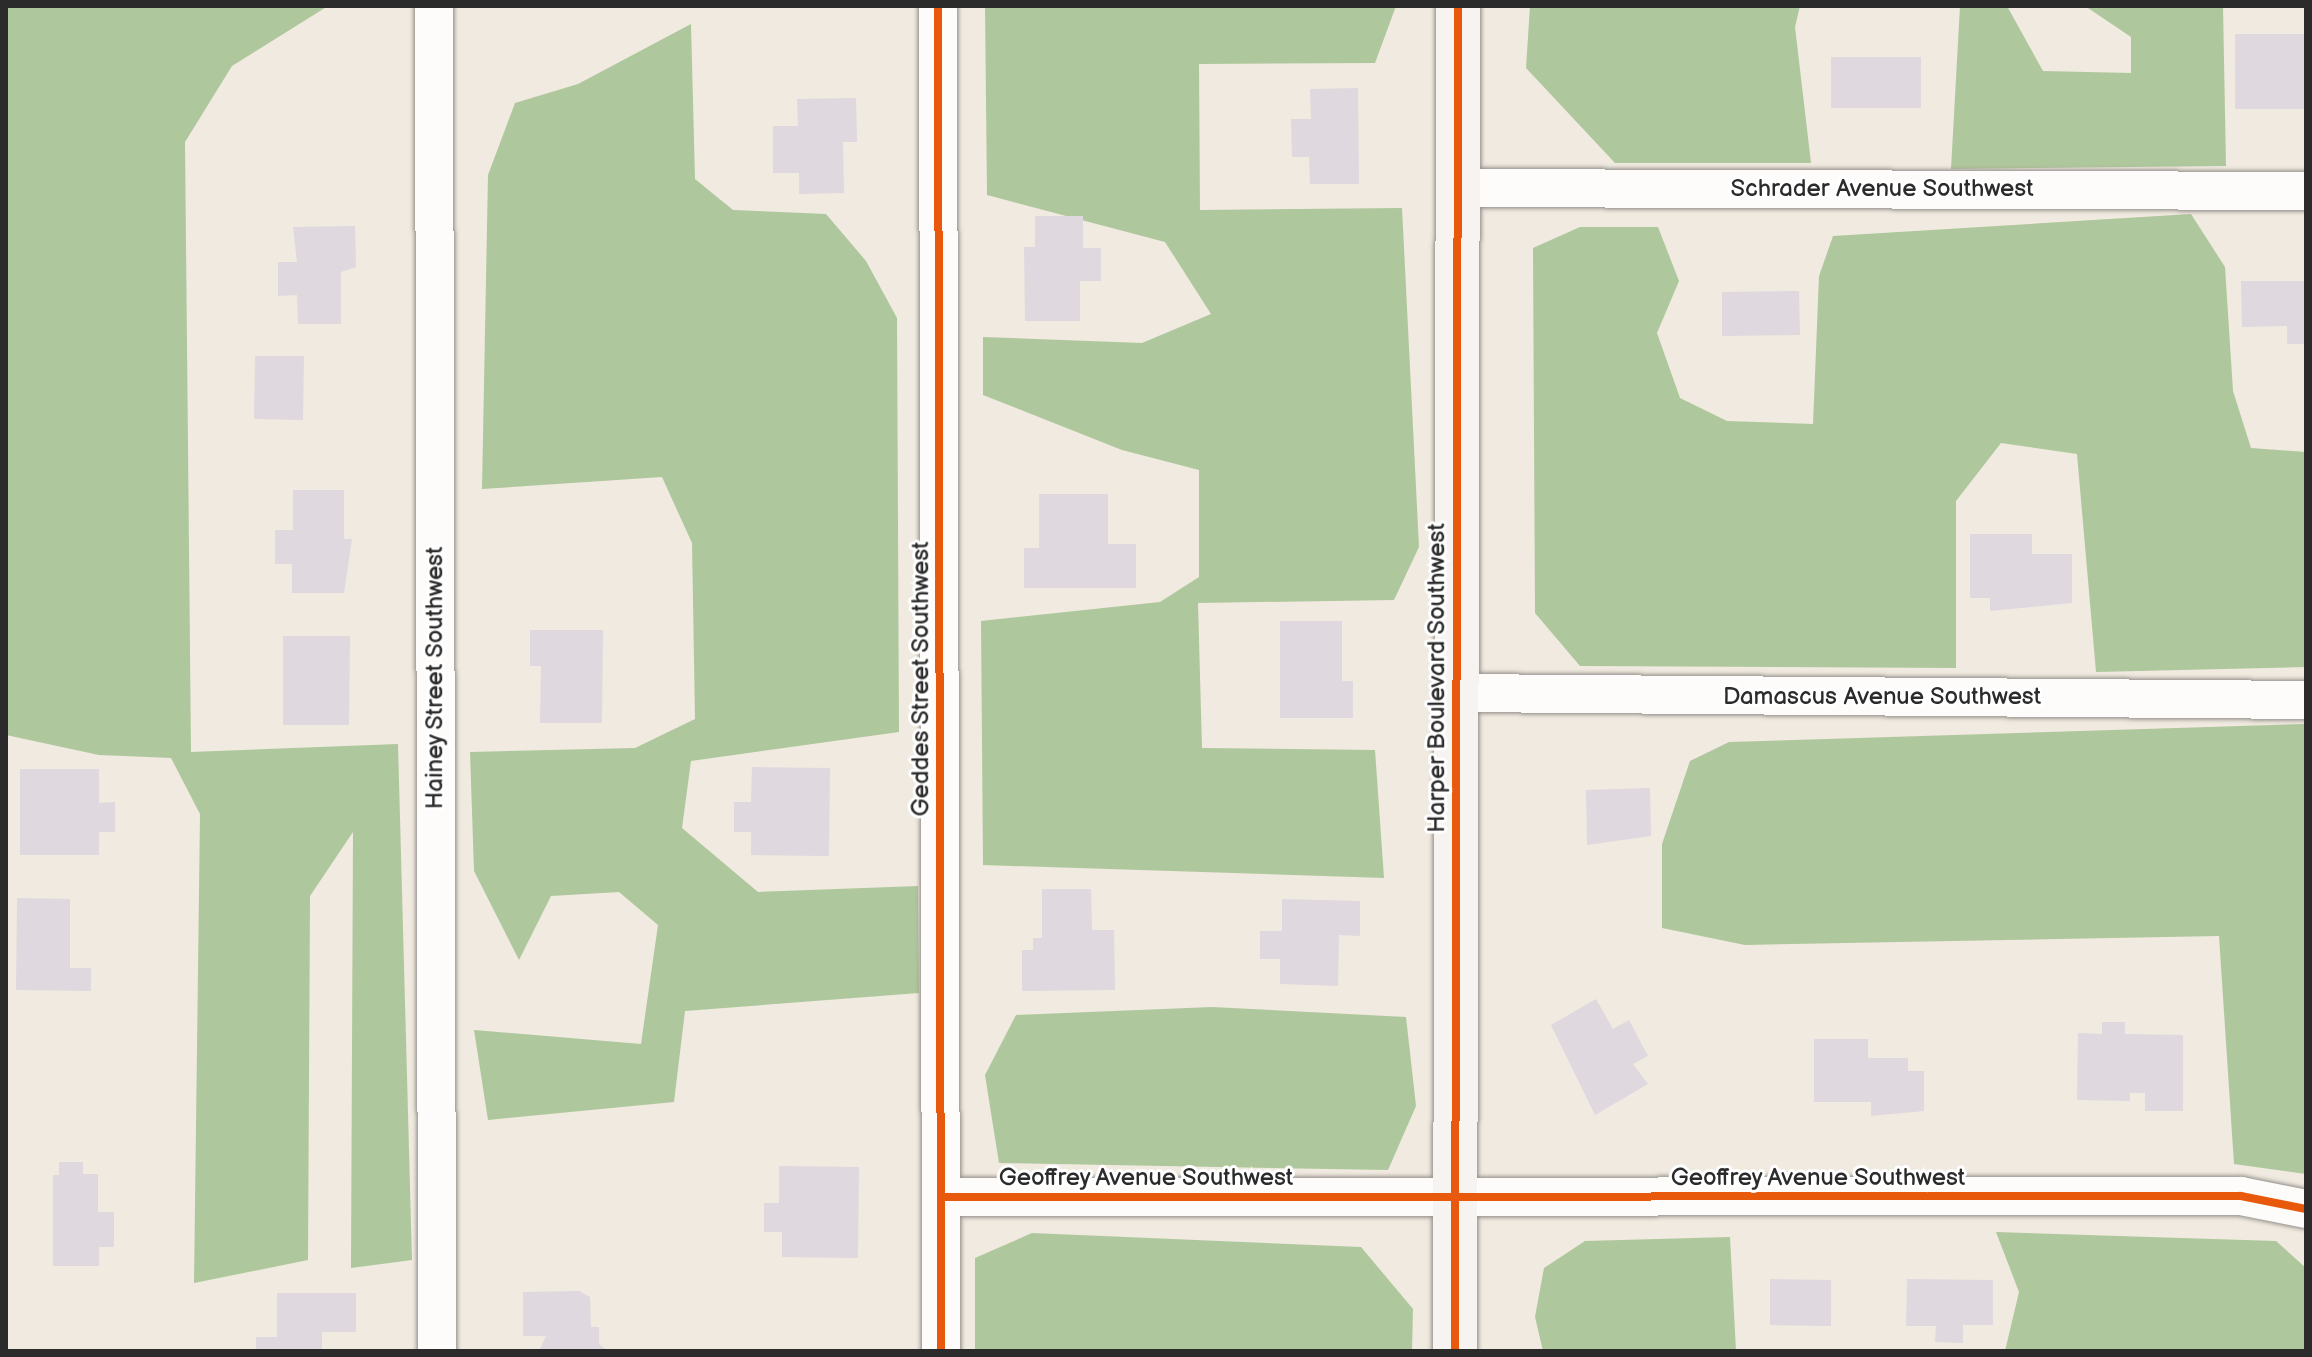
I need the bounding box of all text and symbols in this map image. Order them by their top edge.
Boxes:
street label: Schrader Avenue Southwest [1730,175,2034,203]
street label: Harper Boulevard Southwest [1423,523,1451,833]
street label: Geddes Street Southwest [907,541,935,817]
street label: Hainey Street Southwest [421,545,449,811]
street label: Damascus Avenue Southwest [1723,683,2041,711]
street label: Geoffrey Avenue Southwest [998,1164,1294,1192]
street label: Geoffrey Avenue Southwest [1670,1164,1966,1192]

